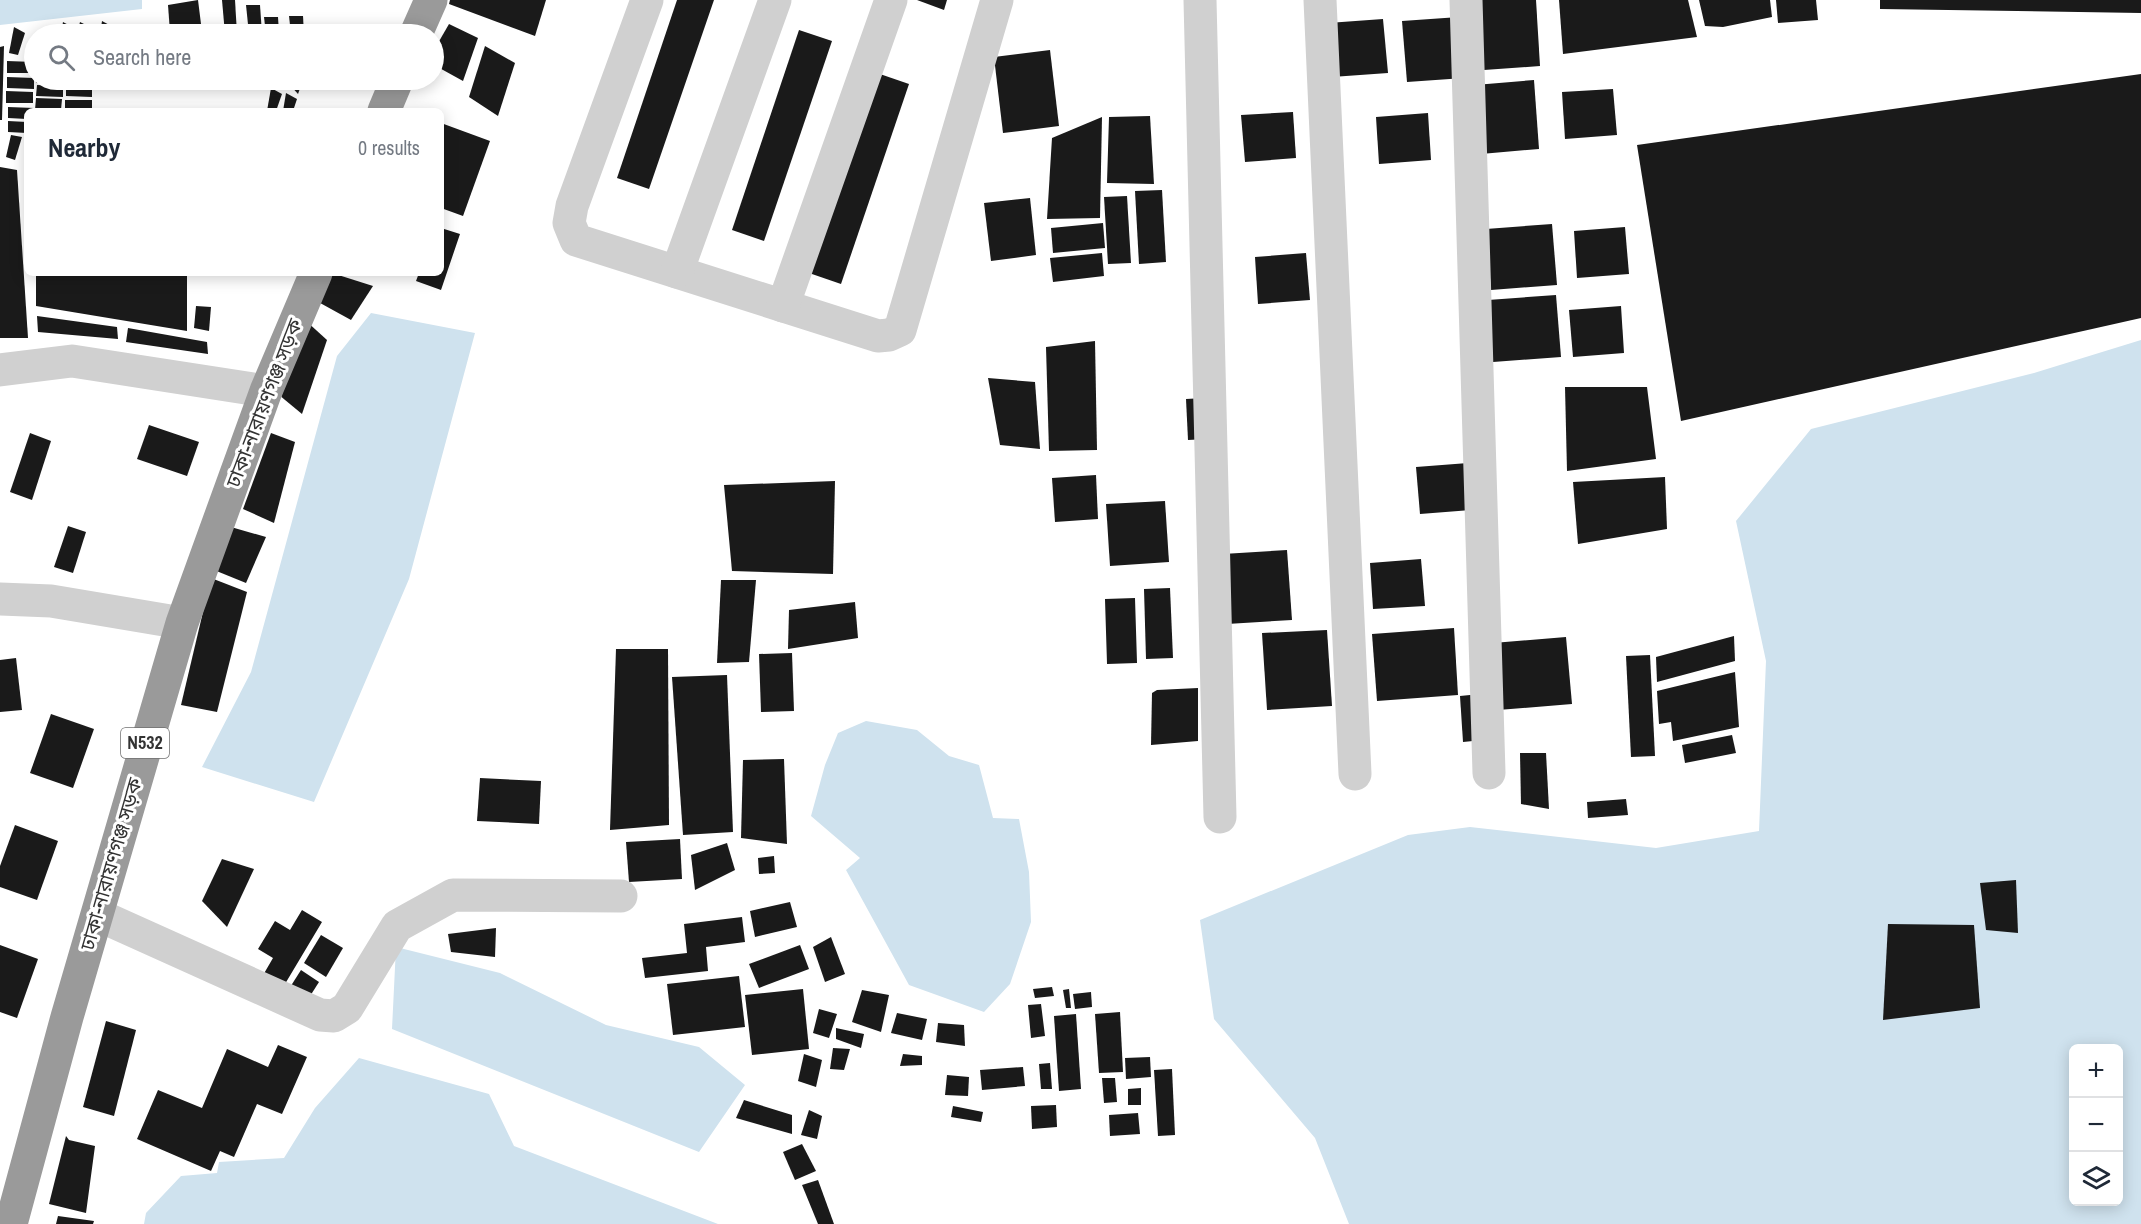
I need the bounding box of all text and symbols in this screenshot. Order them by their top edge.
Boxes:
search box [24,24,444,90]
icon: search [45,41,78,74]
text: Search here [93,42,191,72]
text: Nearby [48,130,120,165]
text: 0 results [358,134,420,161]
street label: ঢাকা-নারায়ণগঞ্জ সড়ক [219,314,308,492]
road number: N532 [121,728,169,758]
street label: ঢাকা-নারায়ণগঞ্জ সড়ক [73,774,148,954]
map controls [2069,1044,2123,1206]
button: + [2069,1044,2123,1098]
button: − [2069,1098,2123,1152]
button: layers [2069,1152,2123,1206]

